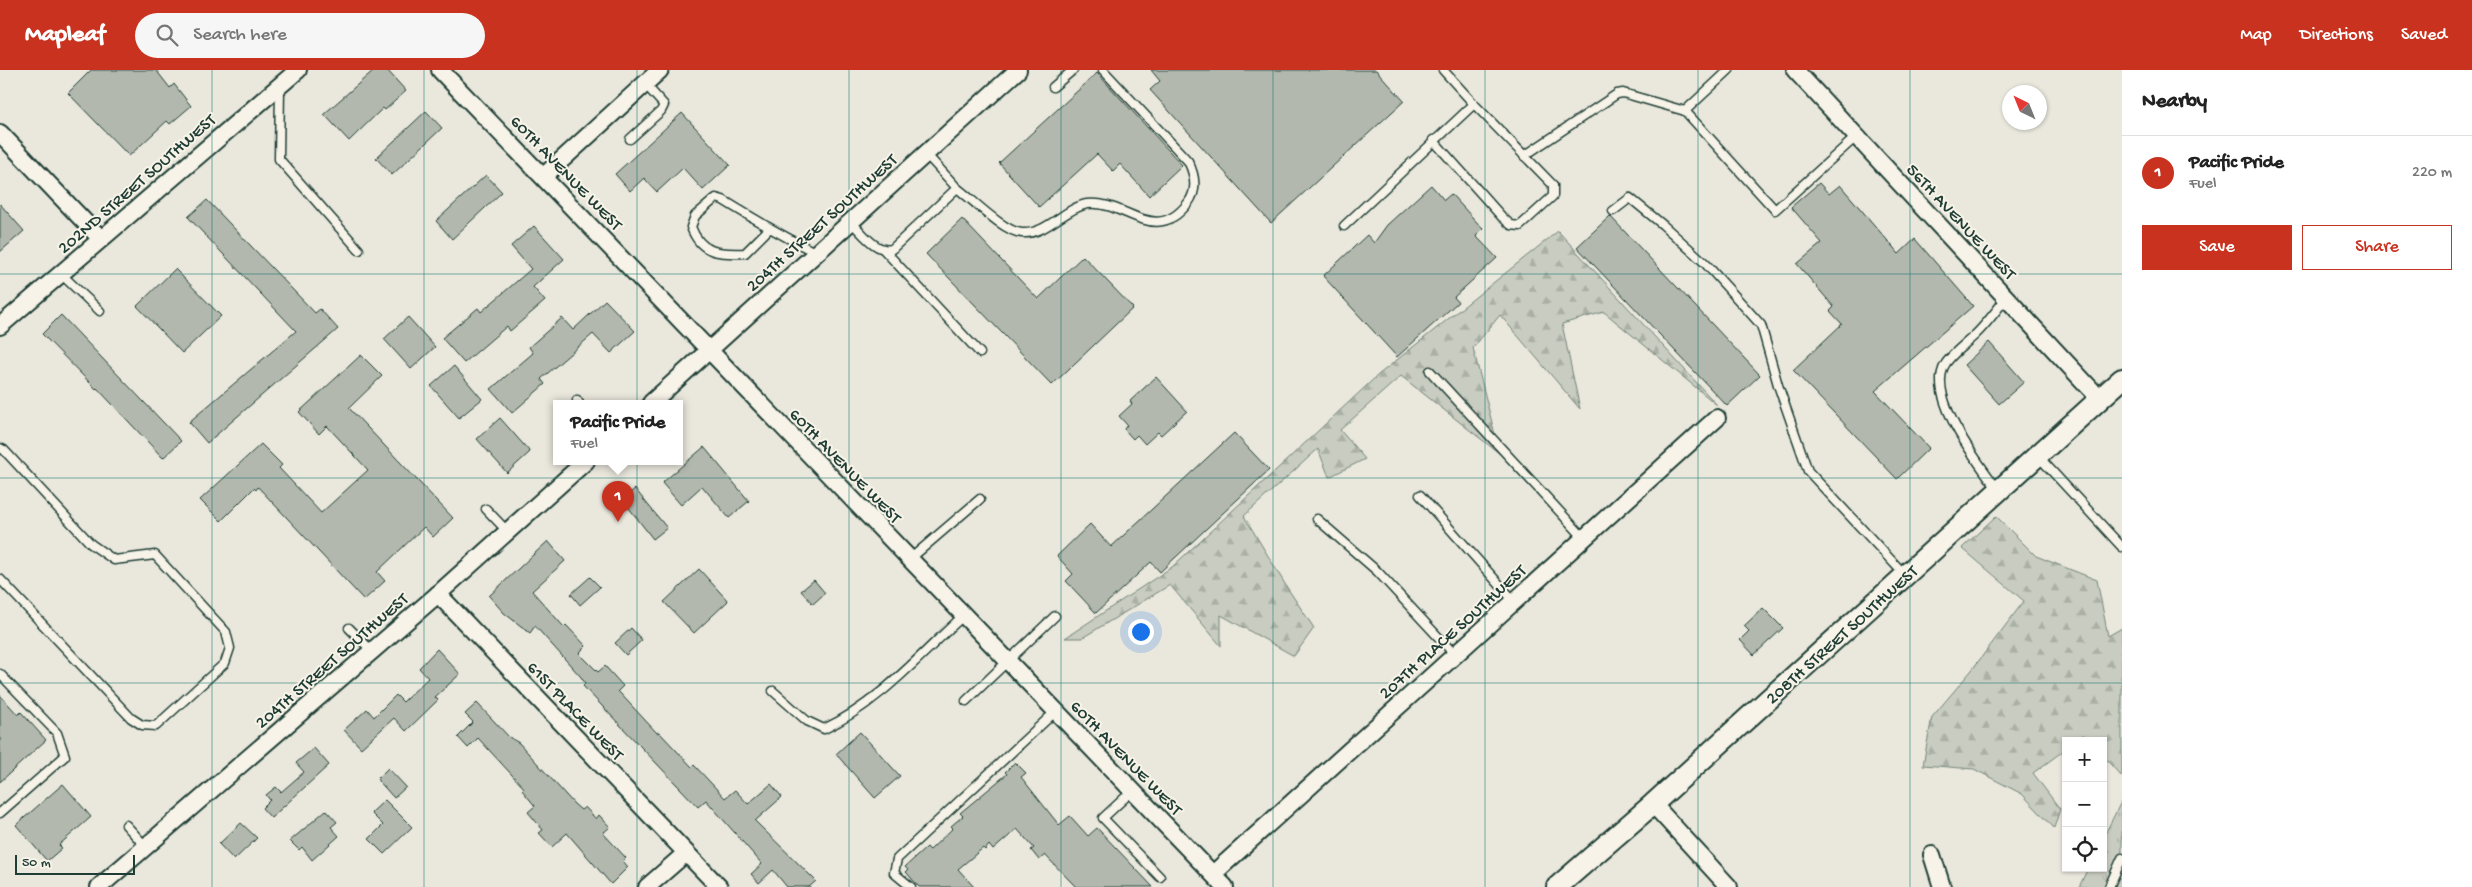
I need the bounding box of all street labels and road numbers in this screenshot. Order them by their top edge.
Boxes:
street label: 202ND STREET SOUTHWEST [54,110,222,259]
street label: 60TH AVENUE WEST [505,112,626,236]
street label: 204TH STREET SOUTHWEST [743,150,903,297]
street label: 56TH AVENUE WEST [1901,160,2020,286]
street label: 60TH AVENUE WEST [784,405,905,529]
street label: 207TH PLACE SOUTHWEST [1376,560,1532,705]
street label: 208TH STREET SOUTHWEST [1762,561,1924,710]
street label: 204TH STREET SOUTHWEST [252,589,414,734]
street label: 61ST PLACE WEST [521,658,628,767]
street label: 60TH AVENUE WEST [1065,697,1186,821]

